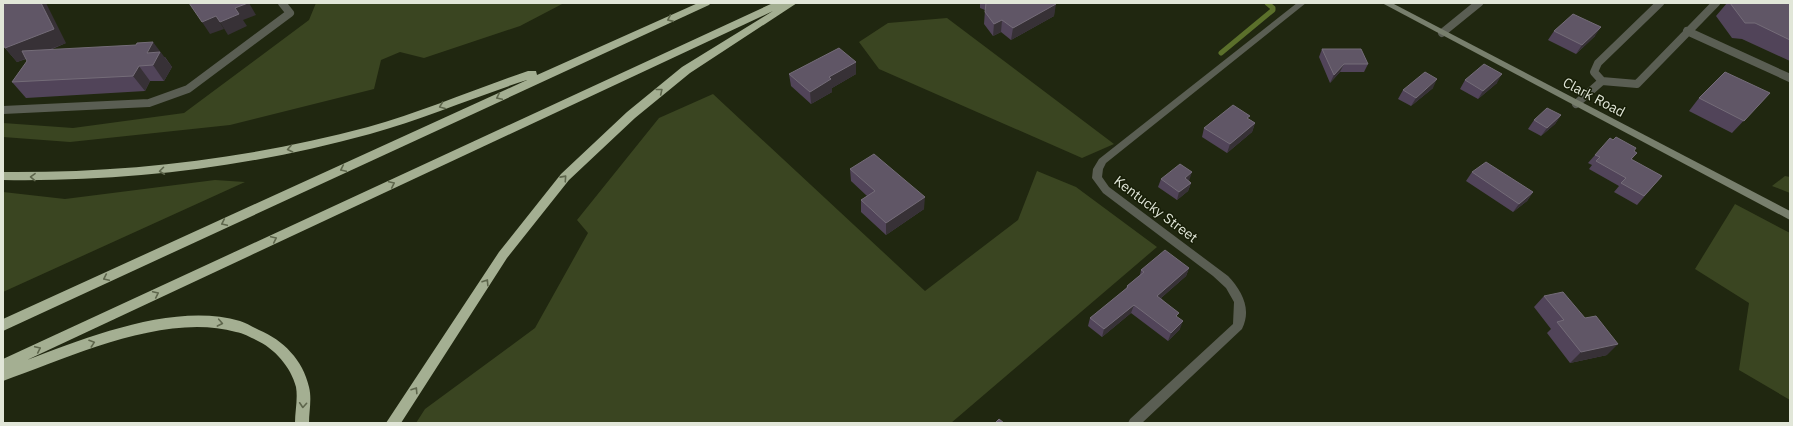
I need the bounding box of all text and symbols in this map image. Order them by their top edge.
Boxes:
one-way arrow [667,14,675,22]
street label: Clark Road [1560,73,1628,121]
one-way arrow [656,88,663,95]
one-way arrow [495,92,503,100]
one-way arrow [439,101,446,109]
one-way arrow [287,145,294,153]
one-way arrow [339,164,347,172]
one-way arrow [159,166,165,175]
street label: Kentucky Street [1111,172,1201,246]
one-way arrow [30,173,36,181]
one-way arrow [560,175,567,183]
one-way arrow [388,181,395,189]
one-way arrow [221,218,229,226]
one-way arrow [270,236,277,244]
one-way arrow [103,273,110,281]
one-way arrow [481,279,488,286]
one-way arrow [152,291,160,299]
one-way arrow [217,318,223,327]
one-way arrow [89,339,96,347]
one-way arrow [34,346,42,354]
one-way arrow [410,387,417,394]
one-way arrow [299,402,308,408]

